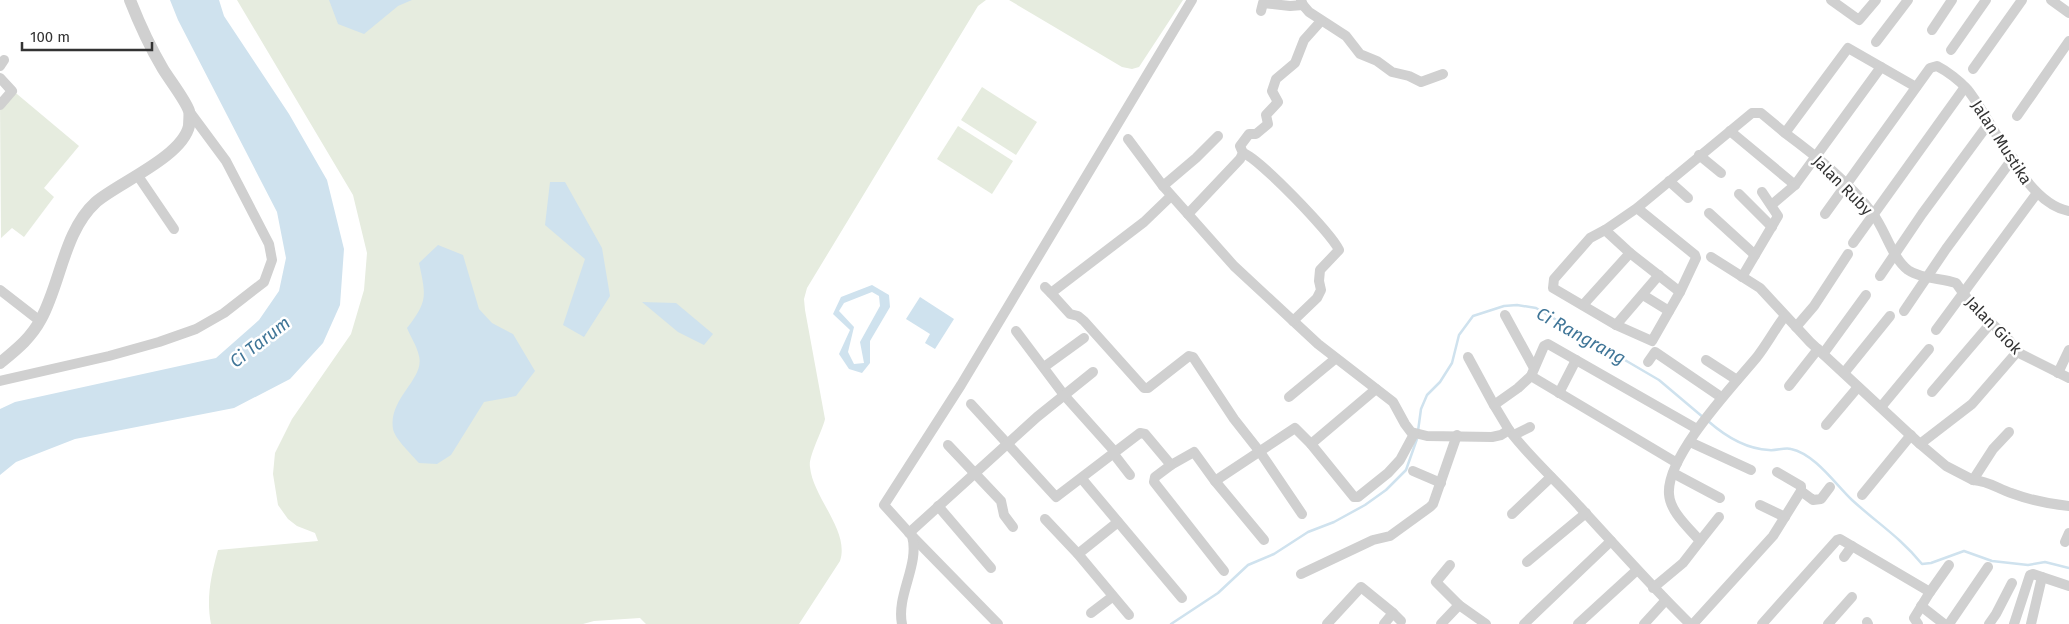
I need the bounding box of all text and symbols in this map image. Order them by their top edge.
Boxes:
scale bar [22,20,152,52]
text: 100 m [30,28,70,46]
street label: Jalan Mustika [1967,97,2036,188]
street label: Jalan Ruby [1809,152,1877,219]
street label: Jalan Giok [1962,293,2026,359]
water label: Ci Rangrang [1532,302,1630,370]
water label: Ci Tarum [225,312,295,372]

